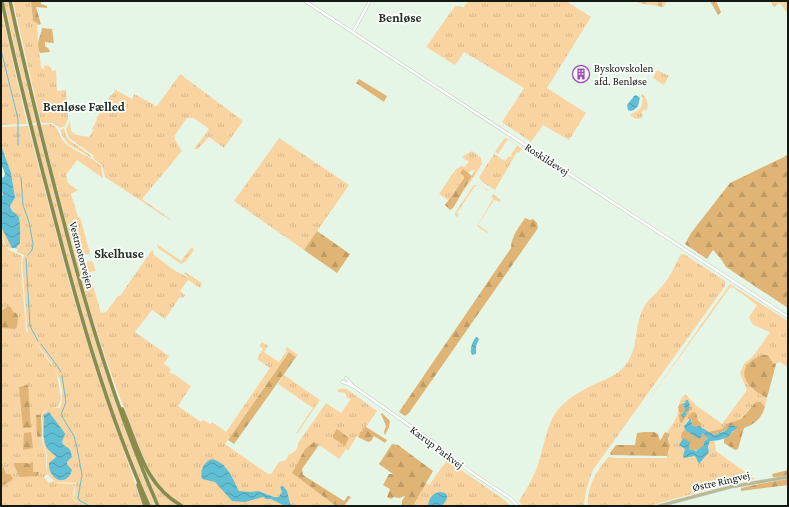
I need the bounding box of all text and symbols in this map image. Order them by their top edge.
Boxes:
district label: Benløse [378,10,422,25]
place label: Byskovskolen afd. Benløse [594,62,654,87]
building icon: Byskovskolen afd. Benløse [571,64,591,84]
district label: Benløse Fælled [43,99,125,114]
street label: Roskildevej [522,140,571,179]
street label: Vestmotorvejen [66,220,97,290]
district label: Skelhuse [94,246,144,261]
street label: Kærup Parkvej [408,423,466,472]
street label: Østre Ringvej [691,468,751,494]

